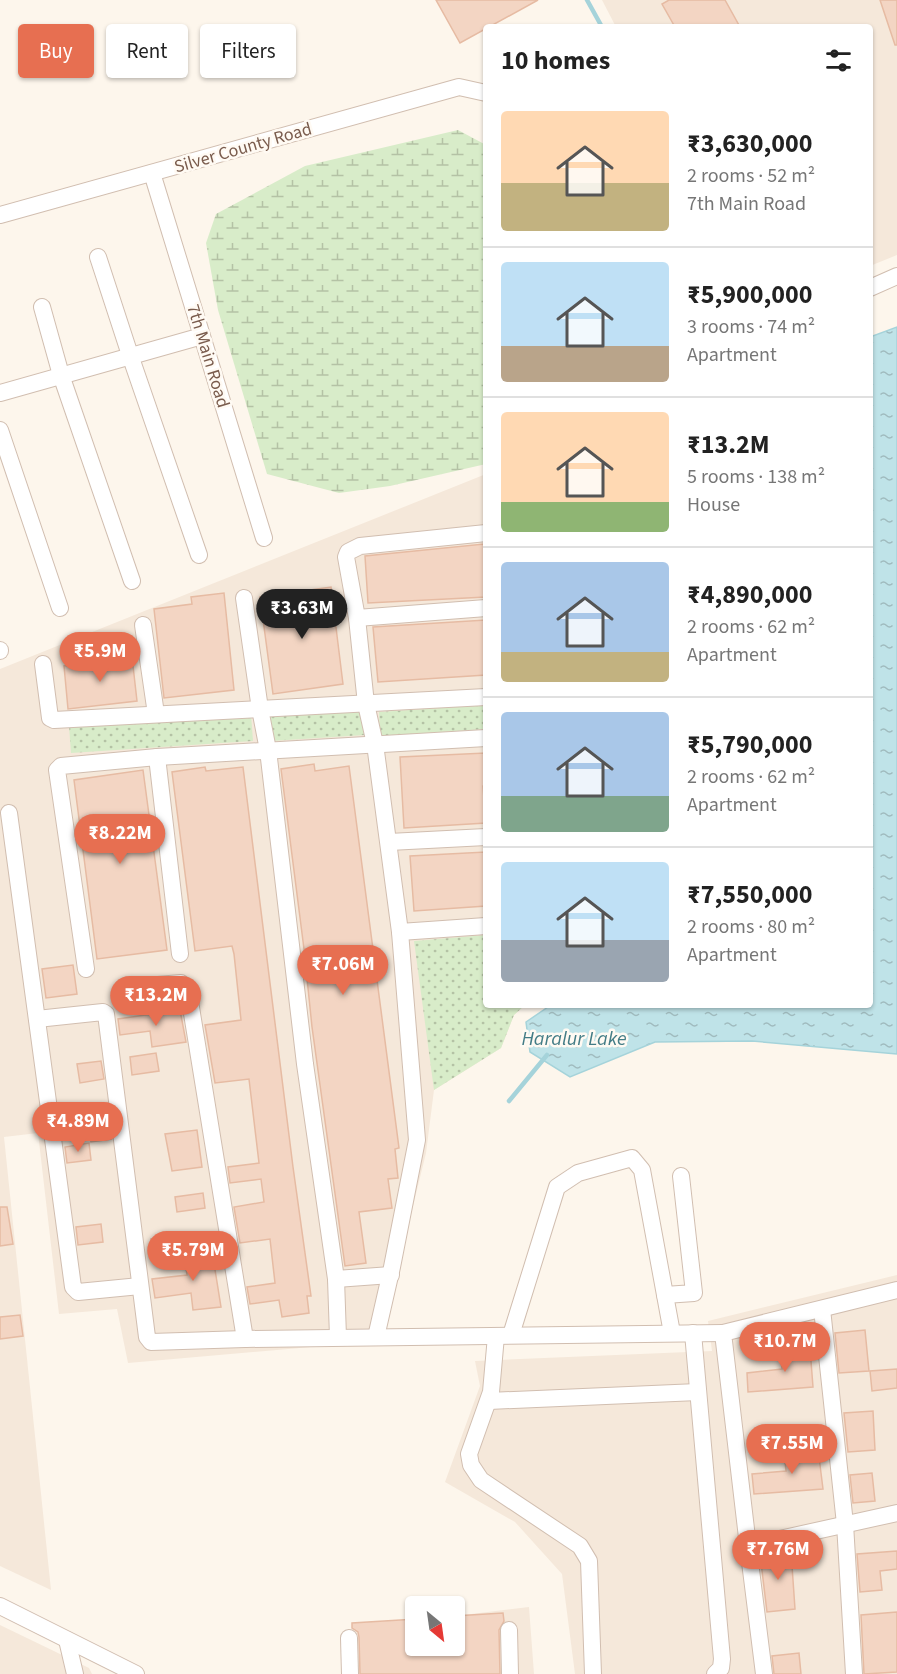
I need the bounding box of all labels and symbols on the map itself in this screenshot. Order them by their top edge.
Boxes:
street label: Silver County Road [171,116,315,180]
street label: 7th Main Road [180,301,236,411]
pin: ₹3.63M [253,589,351,640]
pin: ₹5.9M [58,632,142,683]
pin: ₹8.22M [71,814,169,865]
pin: ₹7.06M [294,945,392,996]
pin: ₹13.2M [107,976,205,1027]
water label: Haralur Lake [521,1025,627,1053]
pin: ₹4.89M [29,1102,127,1153]
pin: ₹5.79M [144,1231,242,1282]
pin: ₹10.7M [736,1322,834,1373]
pin: ₹7.55M [743,1424,841,1475]
pin: ₹7.76M [729,1530,827,1581]
north arrow [405,1596,465,1656]

